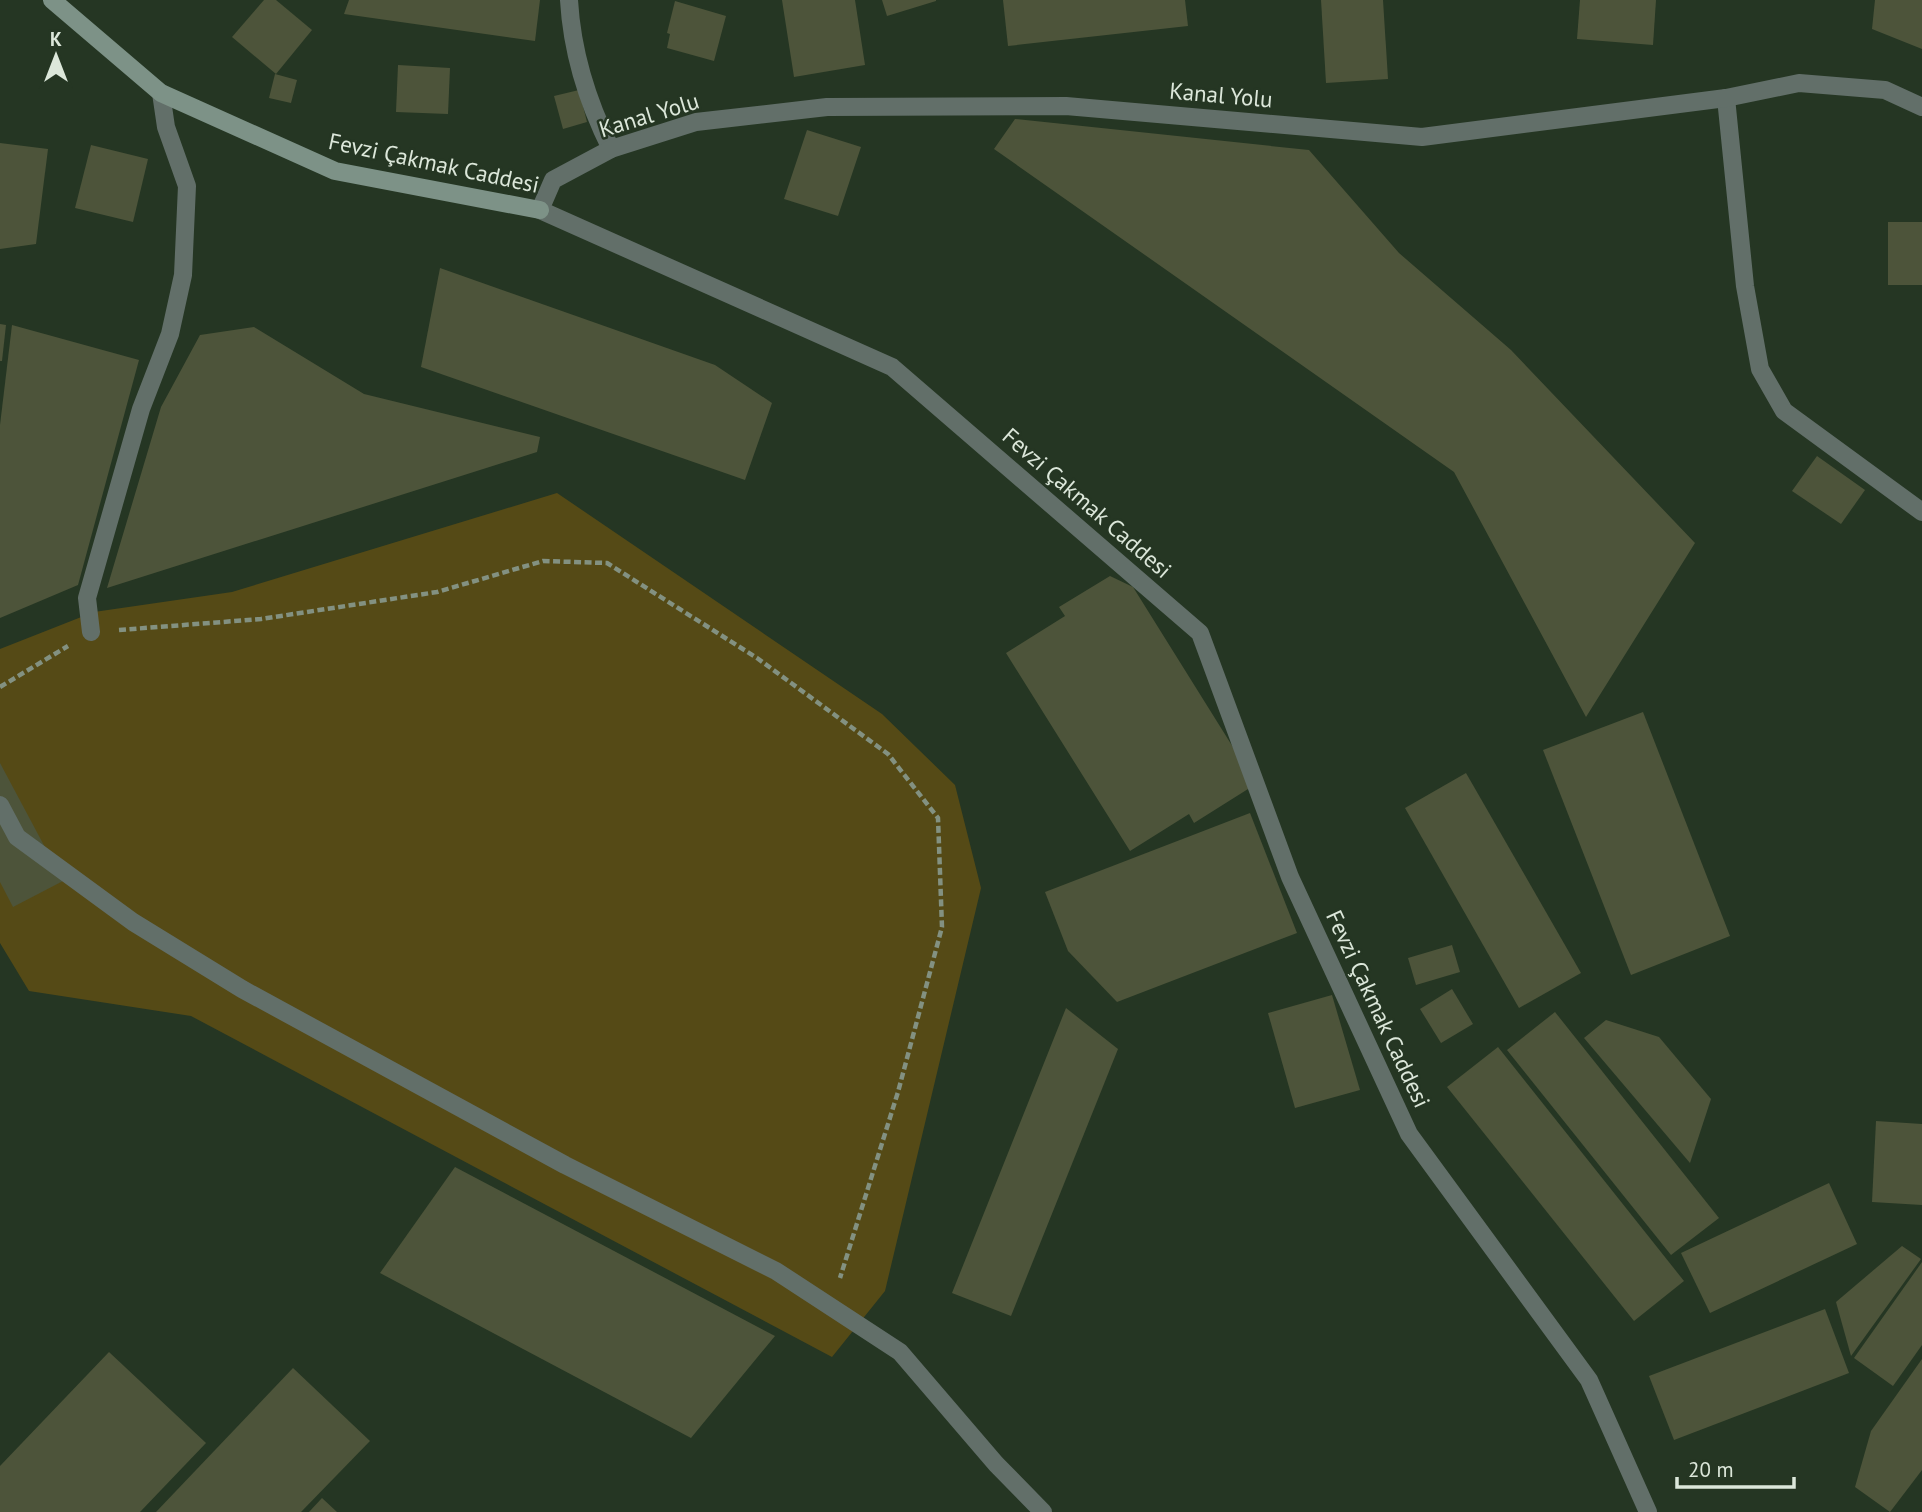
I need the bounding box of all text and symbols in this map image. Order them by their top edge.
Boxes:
north arrow [21,21,91,91]
text: K [50,27,62,51]
street label: Kanal Yolu [1168,76,1274,113]
street label: Kanal Yolu [595,86,702,143]
street label: Fevzi Çakmak Caddesi [326,126,542,199]
street label: Fevzi Çakmak Caddesi [997,421,1178,584]
street label: Fevzi Çakmak Caddesi [1320,905,1437,1112]
scale bar [1677,1446,1794,1490]
text: 20 m [1688,1456,1734,1483]

